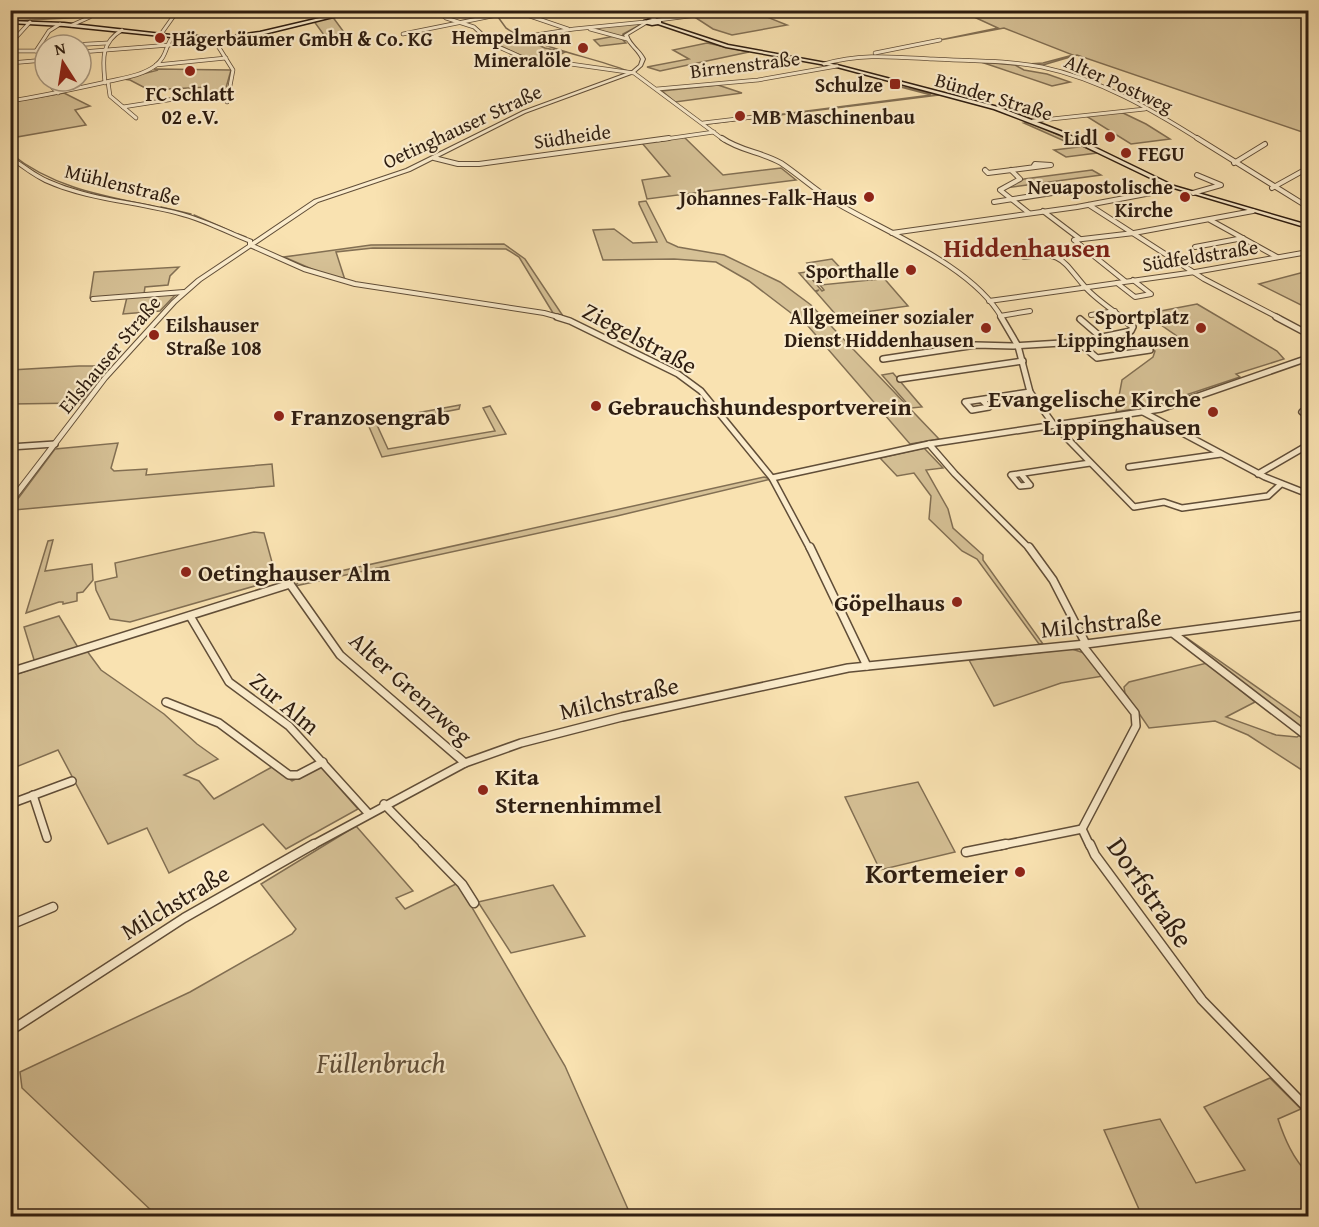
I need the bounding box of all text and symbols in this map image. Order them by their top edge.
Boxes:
place label: Hempelmann Mineralöle [452,22,571,74]
place label: Hägerbäumer GmbH & Co. KG [172,24,433,53]
marker: Hägerbäumer GmbH & Co. KG [153,31,167,45]
north arrow [33,33,93,93]
text: N [52,35,68,61]
marker: Hempelmann Mineralöle [576,41,590,55]
street label: Birnenstraße [688,43,802,85]
street label: Alter Postweg [1060,46,1178,120]
marker: FC Schlatt 02 e.V. [183,64,197,78]
street label: Bünder Straße [932,64,1056,128]
place label: Schulze [815,70,883,99]
street label: Oetinghauser Straße [378,76,546,176]
marker: Schulze [888,77,902,91]
place label: FC Schlatt 02 e.V. [146,79,235,131]
place label: MB Maschinenbau [752,102,916,131]
marker: MB Maschinenbau [733,109,747,123]
street label: Südheide [532,116,612,156]
place label: Lidl [1064,123,1098,152]
marker: Lidl [1103,130,1117,144]
place label: FEGU [1138,139,1185,168]
marker: FEGU [1119,146,1133,160]
street label: Mühlenstraße [62,156,184,212]
place label: Neuapostolische Kirche [1028,172,1173,224]
place label: Johannes-Falk-Haus [676,183,857,212]
marker: Johannes-Falk-Haus [862,190,876,204]
marker: Neuapostolische Kirche [1178,190,1192,204]
district label: Hiddenhausen [944,228,1111,267]
street label: Südfeldstraße [1140,232,1260,278]
place label: Sporthalle [805,256,899,285]
marker: Sporthalle [904,263,918,277]
street label: Eilshauser Straße [51,289,167,419]
street label: Ziegelstraße [577,293,703,383]
place label: Allgemeiner sozialer Dienst Hiddenhausen [784,302,974,354]
place label: Sportplatz Lippinghausen [1057,302,1189,354]
place label: Eilshauser Straße 108 [166,310,262,362]
marker: Allgemeiner sozialer Dienst Hiddenhausen [979,321,993,335]
marker: Sportplatz Lippinghausen [1194,321,1208,335]
marker: Eilshauser Straße 108 [147,328,161,342]
place label: Evangelische Kirche Lippinghausen [988,381,1201,444]
place label: Gebrauchshundesportverein [608,389,912,424]
place label: Franzosengrab [291,399,450,434]
marker: Gebrauchshundesportverein [589,399,603,413]
marker: Evangelische Kirche Lippinghausen [1206,405,1220,419]
marker: Franzosengrab [272,409,286,423]
place label: Oetinghauser Alm [198,555,391,590]
marker: Oetinghauser Alm [179,565,193,579]
place label: Göpelhaus [834,585,945,620]
marker: Göpelhaus [950,595,964,609]
street label: Milchstraße [1039,599,1163,647]
street label: Alter Grenzweg [342,623,480,753]
street label: Zur Alm [242,663,328,743]
street label: Milchstraße [556,667,682,729]
place label: Kita Sternenhimmel [495,759,662,822]
marker: Kita Sternenhimmel [476,783,490,797]
street label: Dorfstraße [1098,828,1204,956]
place label: Kortemeier [865,852,1008,893]
street label: Milchstraße [114,856,236,948]
marker: Kortemeier [1013,865,1027,879]
park label: Füllenbruch [315,1042,446,1083]

